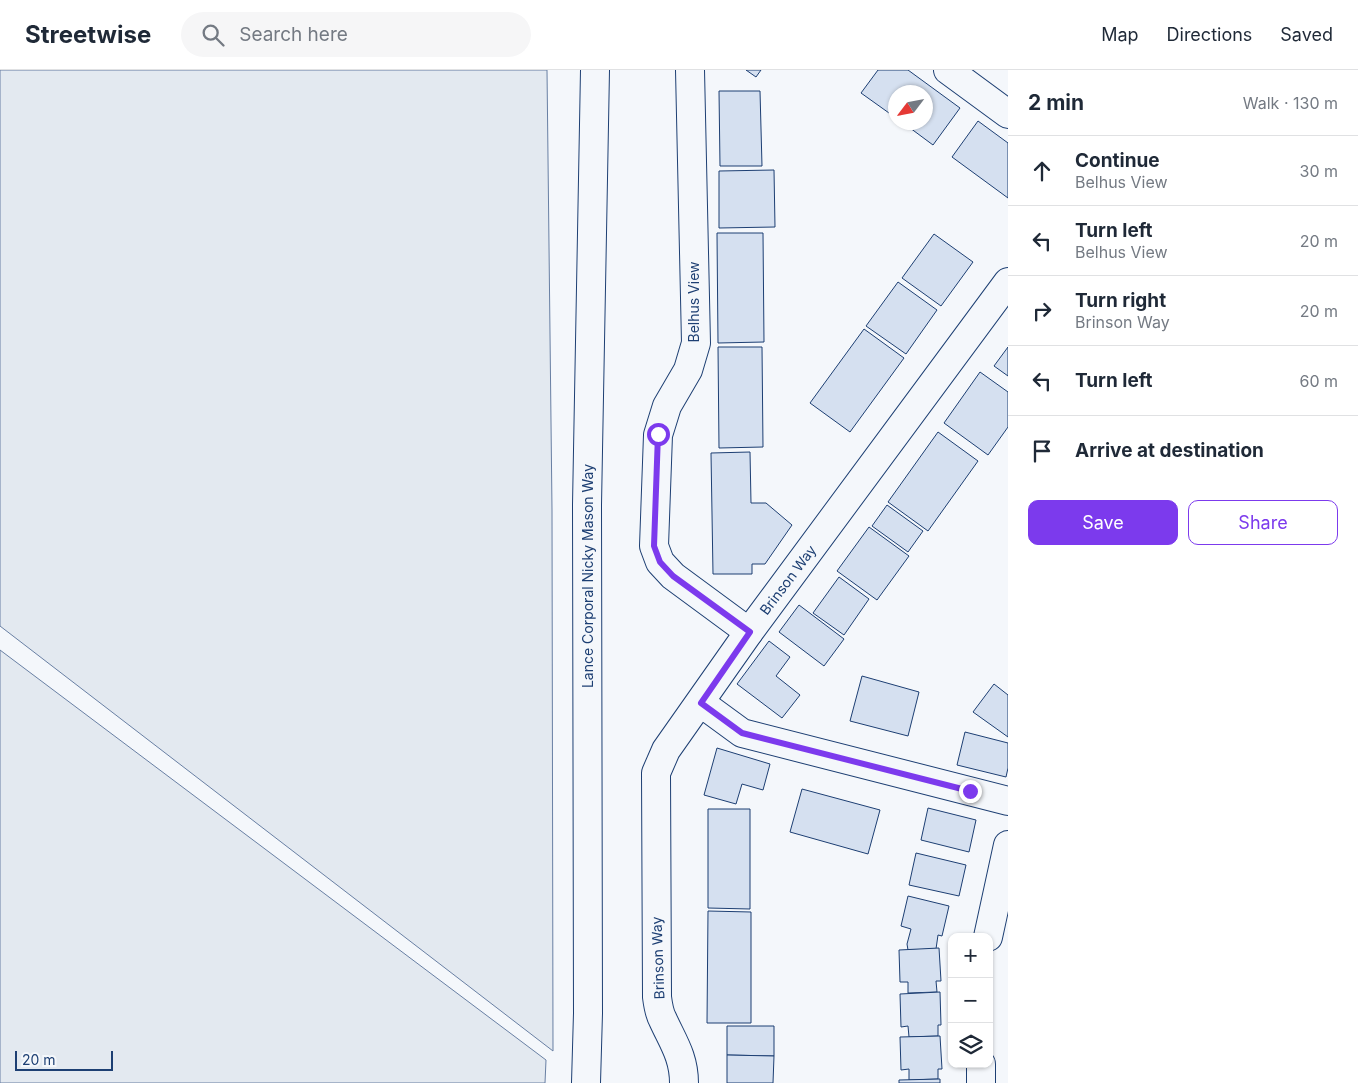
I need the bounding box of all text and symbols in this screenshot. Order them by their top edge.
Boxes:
search box [181,12,531,57]
text: Streetwise [25,20,151,49]
icon: search [199,21,227,49]
text: Search here [239,23,348,46]
text: Map [1101,24,1139,45]
text: Directions [1167,24,1252,45]
text: Saved [1280,24,1333,45]
north arrow [888,85,933,130]
text: 2 min [1028,90,1084,115]
text: Walk · 130 m [1243,93,1338,113]
text: Continue [1075,149,1160,172]
icon: ahead [1028,157,1056,185]
text: 30 m [1300,161,1338,181]
text: Belhus View [1075,172,1168,192]
text: Turn left [1075,219,1153,242]
icon: left [1028,227,1056,255]
text: 20 m [1300,231,1338,251]
text: Belhus View [1075,242,1168,262]
street label: Belhus View [685,261,702,343]
text: Turn right [1075,289,1166,312]
icon: right [1028,297,1056,325]
text: 20 m [1300,301,1338,321]
text: Brinson Way [1075,312,1170,332]
icon: left [1028,367,1056,395]
text: Turn left [1075,369,1153,392]
text: 60 m [1299,371,1338,391]
route start [647,423,670,446]
icon: arrive [1028,437,1056,465]
text: Arrive at destination [1075,439,1264,462]
street label: Lance Corporal Nicky Mason Way [579,464,596,688]
button: Save [1028,500,1178,545]
button: Share [1188,500,1338,545]
street label: Brinson Way [756,541,819,618]
route end [959,780,982,803]
street label: Brinson Way [648,916,667,1000]
map controls [948,933,993,1068]
button: + [948,933,993,978]
button: − [948,978,993,1023]
button: layers [948,1023,993,1068]
scale bar [15,1048,112,1071]
text: 20 m [22,1051,56,1068]

